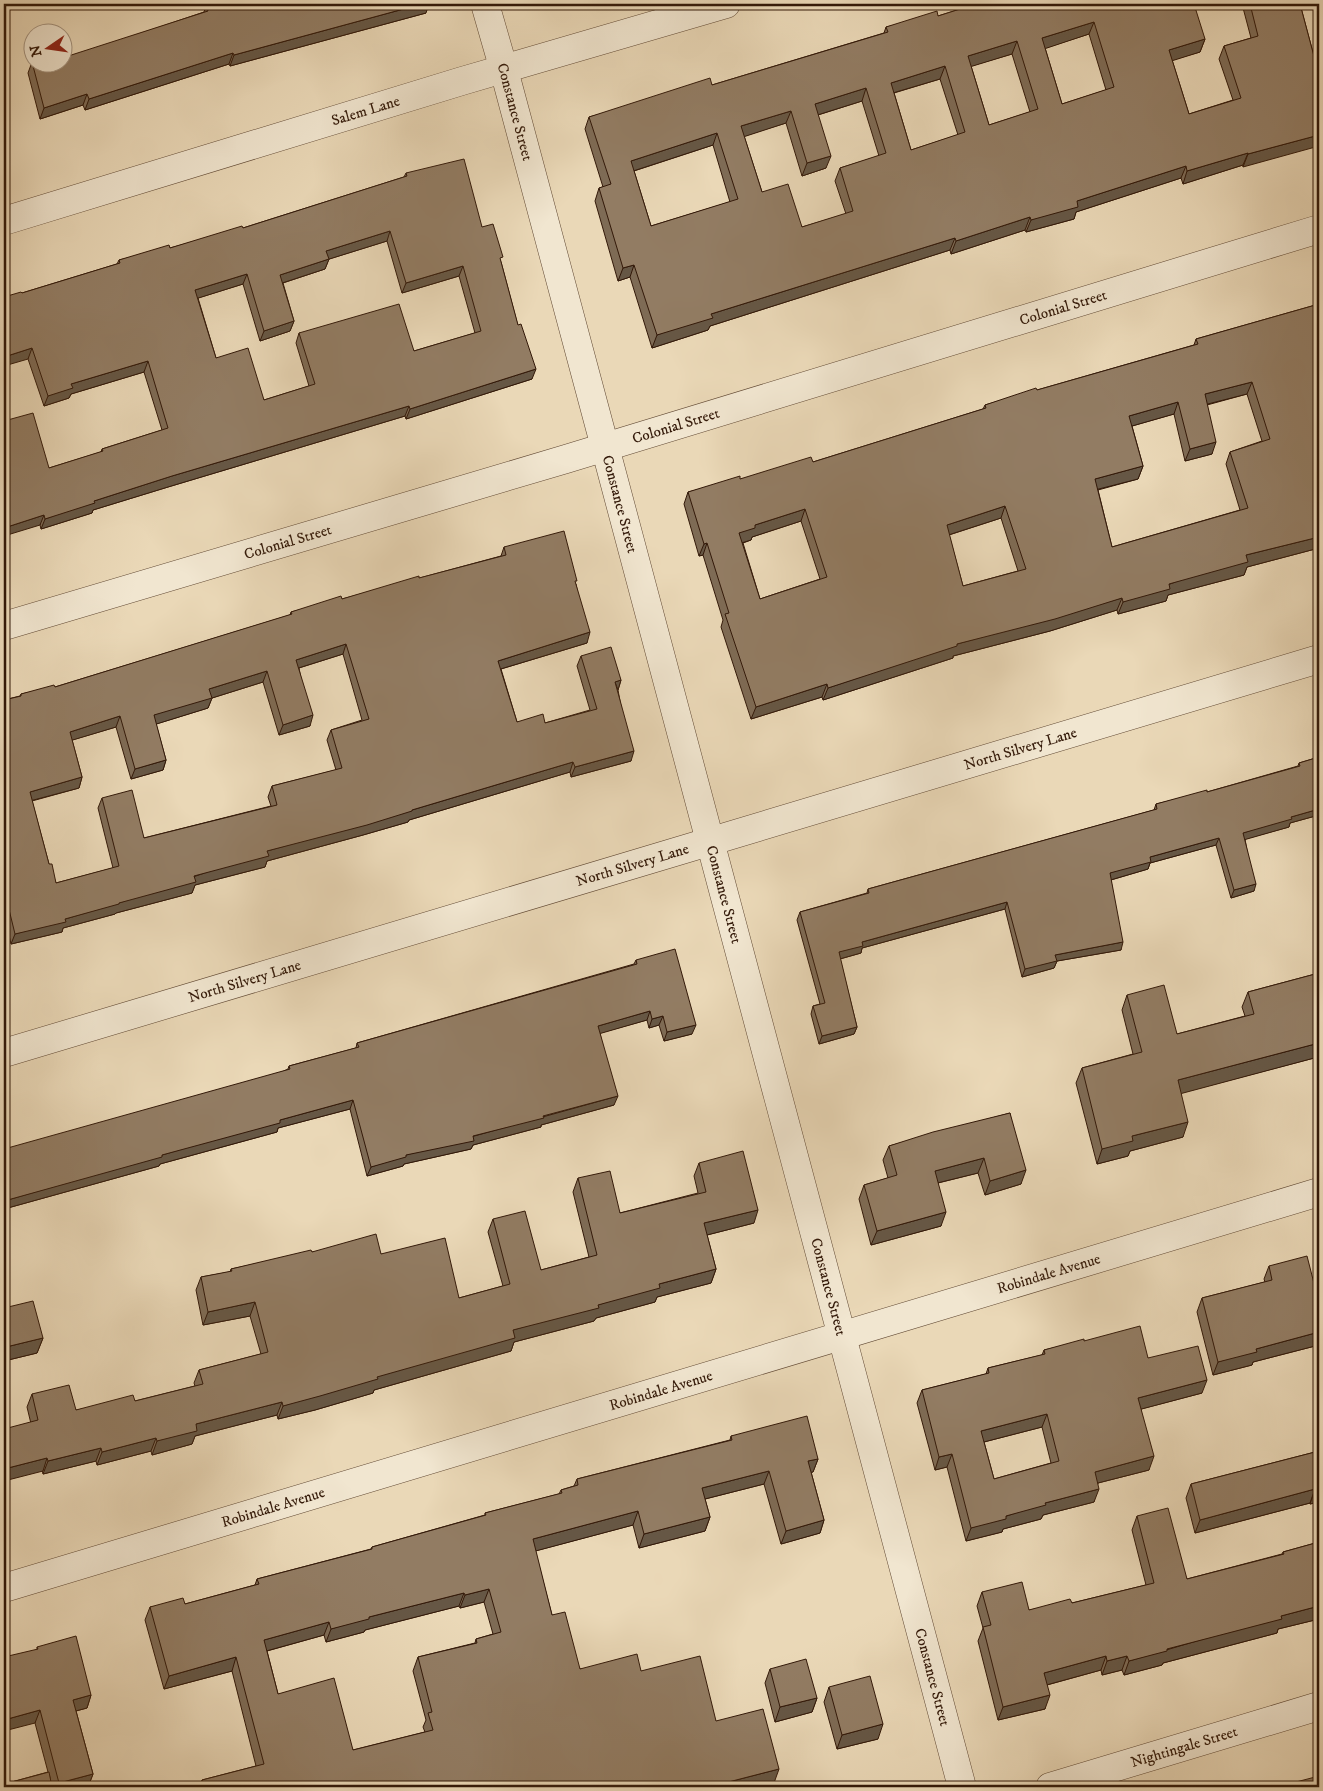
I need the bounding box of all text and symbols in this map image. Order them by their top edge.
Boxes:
north arrow [22,22,72,72]
text: N [26,43,46,58]
street label: Constance Street [493,61,537,163]
street label: Salem Lane [329,91,402,130]
street label: Colonial Street [1017,285,1109,329]
street label: Colonial Street [630,403,722,448]
street label: Constance Street [598,453,642,555]
street label: Colonial Street [242,520,334,564]
street label: North Silvery Lane [962,723,1079,774]
street label: North Silvery Lane [574,839,691,891]
street label: Constance Street [702,843,746,946]
street label: North Silvery Lane [186,955,303,1007]
street label: Constance Street [807,1236,851,1338]
street label: Robindale Avenue [995,1249,1103,1298]
street label: Robindale Avenue [607,1366,715,1415]
street label: Robindale Avenue [219,1482,327,1531]
street label: Constance Street [911,1626,955,1728]
street label: Nightingale Street [1128,1722,1240,1772]

